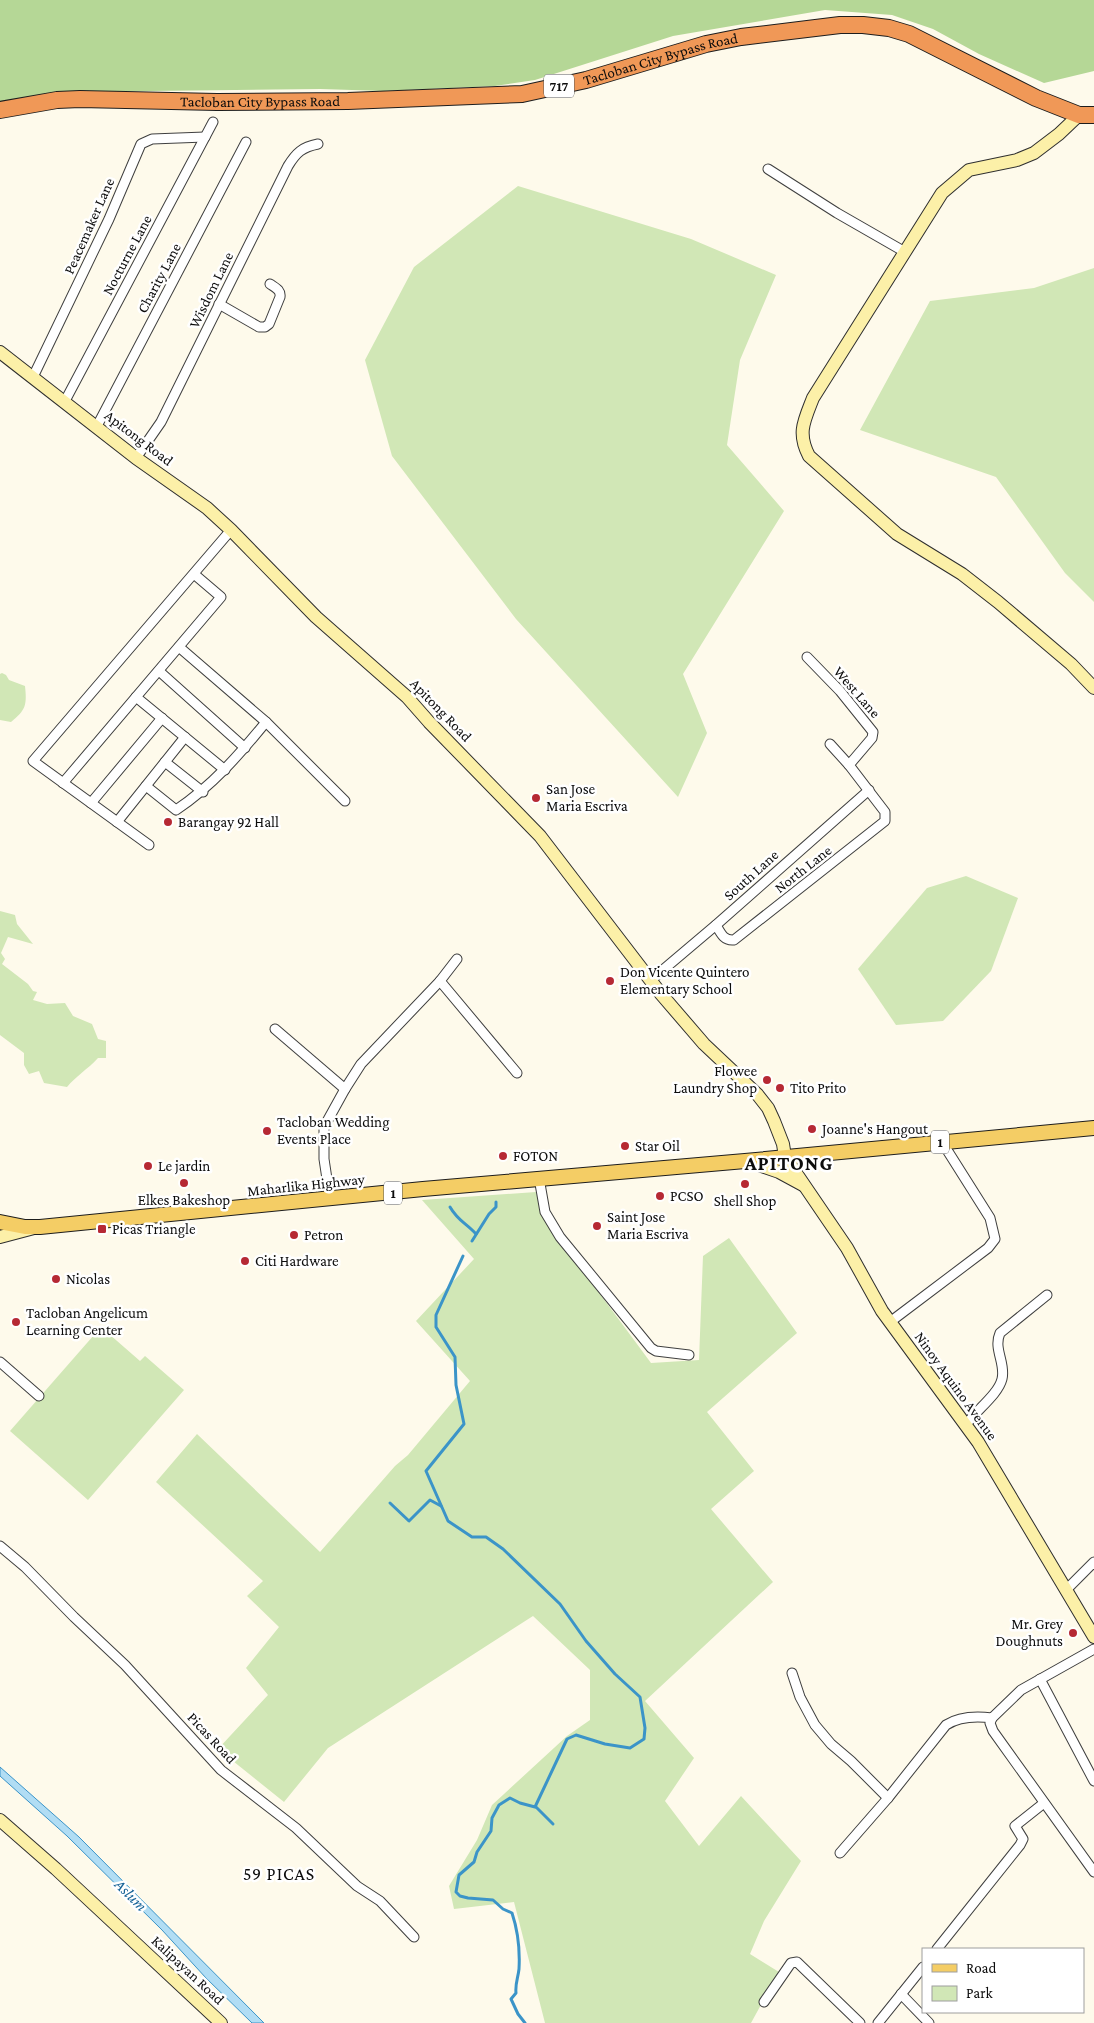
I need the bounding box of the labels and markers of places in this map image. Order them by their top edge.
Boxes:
place label: San Jose Maria Escriva [546,781,628,814]
marker: San Jose Maria Escriva [530,792,542,804]
place label: Barangay 92 Hall [178,814,279,831]
marker: Barangay 92 Hall [162,816,174,828]
place label: Don Vicente Quintero Elementary School [620,964,750,998]
marker: Don Vicente Quintero Elementary School [604,975,616,987]
place label: Flowee Laundry Shop [673,1063,757,1097]
marker: Flowee Laundry Shop [761,1074,773,1086]
place label: Tito Prito [790,1080,846,1096]
marker: Tito Prito [774,1082,786,1094]
place label: Tacloban Wedding Events Place [277,1114,389,1147]
place label: Joanne's Hangout [820,1121,929,1138]
marker: Joanne's Hangout [806,1123,818,1135]
marker: Tacloban Wedding Events Place [261,1125,273,1137]
place label: Star Oil [635,1138,680,1154]
marker: Star Oil [619,1140,631,1152]
place label: FOTON [513,1148,558,1164]
marker: FOTON [497,1150,509,1162]
place label: Le jardin [158,1158,210,1175]
marker: Le jardin [142,1160,154,1172]
marker: Elkes Bakeshop [178,1177,190,1189]
marker: Shell Shop [739,1178,751,1190]
place label: PCSO [670,1188,703,1204]
marker: PCSO [654,1190,666,1202]
place label: Elkes Bakeshop [138,1192,230,1209]
place label: Shell Shop [714,1193,776,1210]
place label: Saint Jose Maria Escriva [607,1209,689,1242]
marker: Saint Jose Maria Escriva [591,1220,603,1232]
place label: Picas Triangle [112,1221,196,1238]
marker: Picas Triangle [96,1223,108,1235]
place label: Petron [304,1227,343,1243]
marker: Petron [288,1229,300,1241]
place label: Citi Hardware [255,1253,339,1269]
marker: Citi Hardware [239,1255,251,1267]
place label: Nicolas [66,1271,110,1287]
marker: Nicolas [50,1273,62,1285]
place label: Tacloban Angelicum Learning Center [26,1305,148,1339]
marker: Tacloban Angelicum Learning Center [10,1316,22,1328]
place label: Mr. Grey Doughnuts [996,1616,1063,1650]
marker: Mr. Grey Doughnuts [1067,1627,1079,1639]

